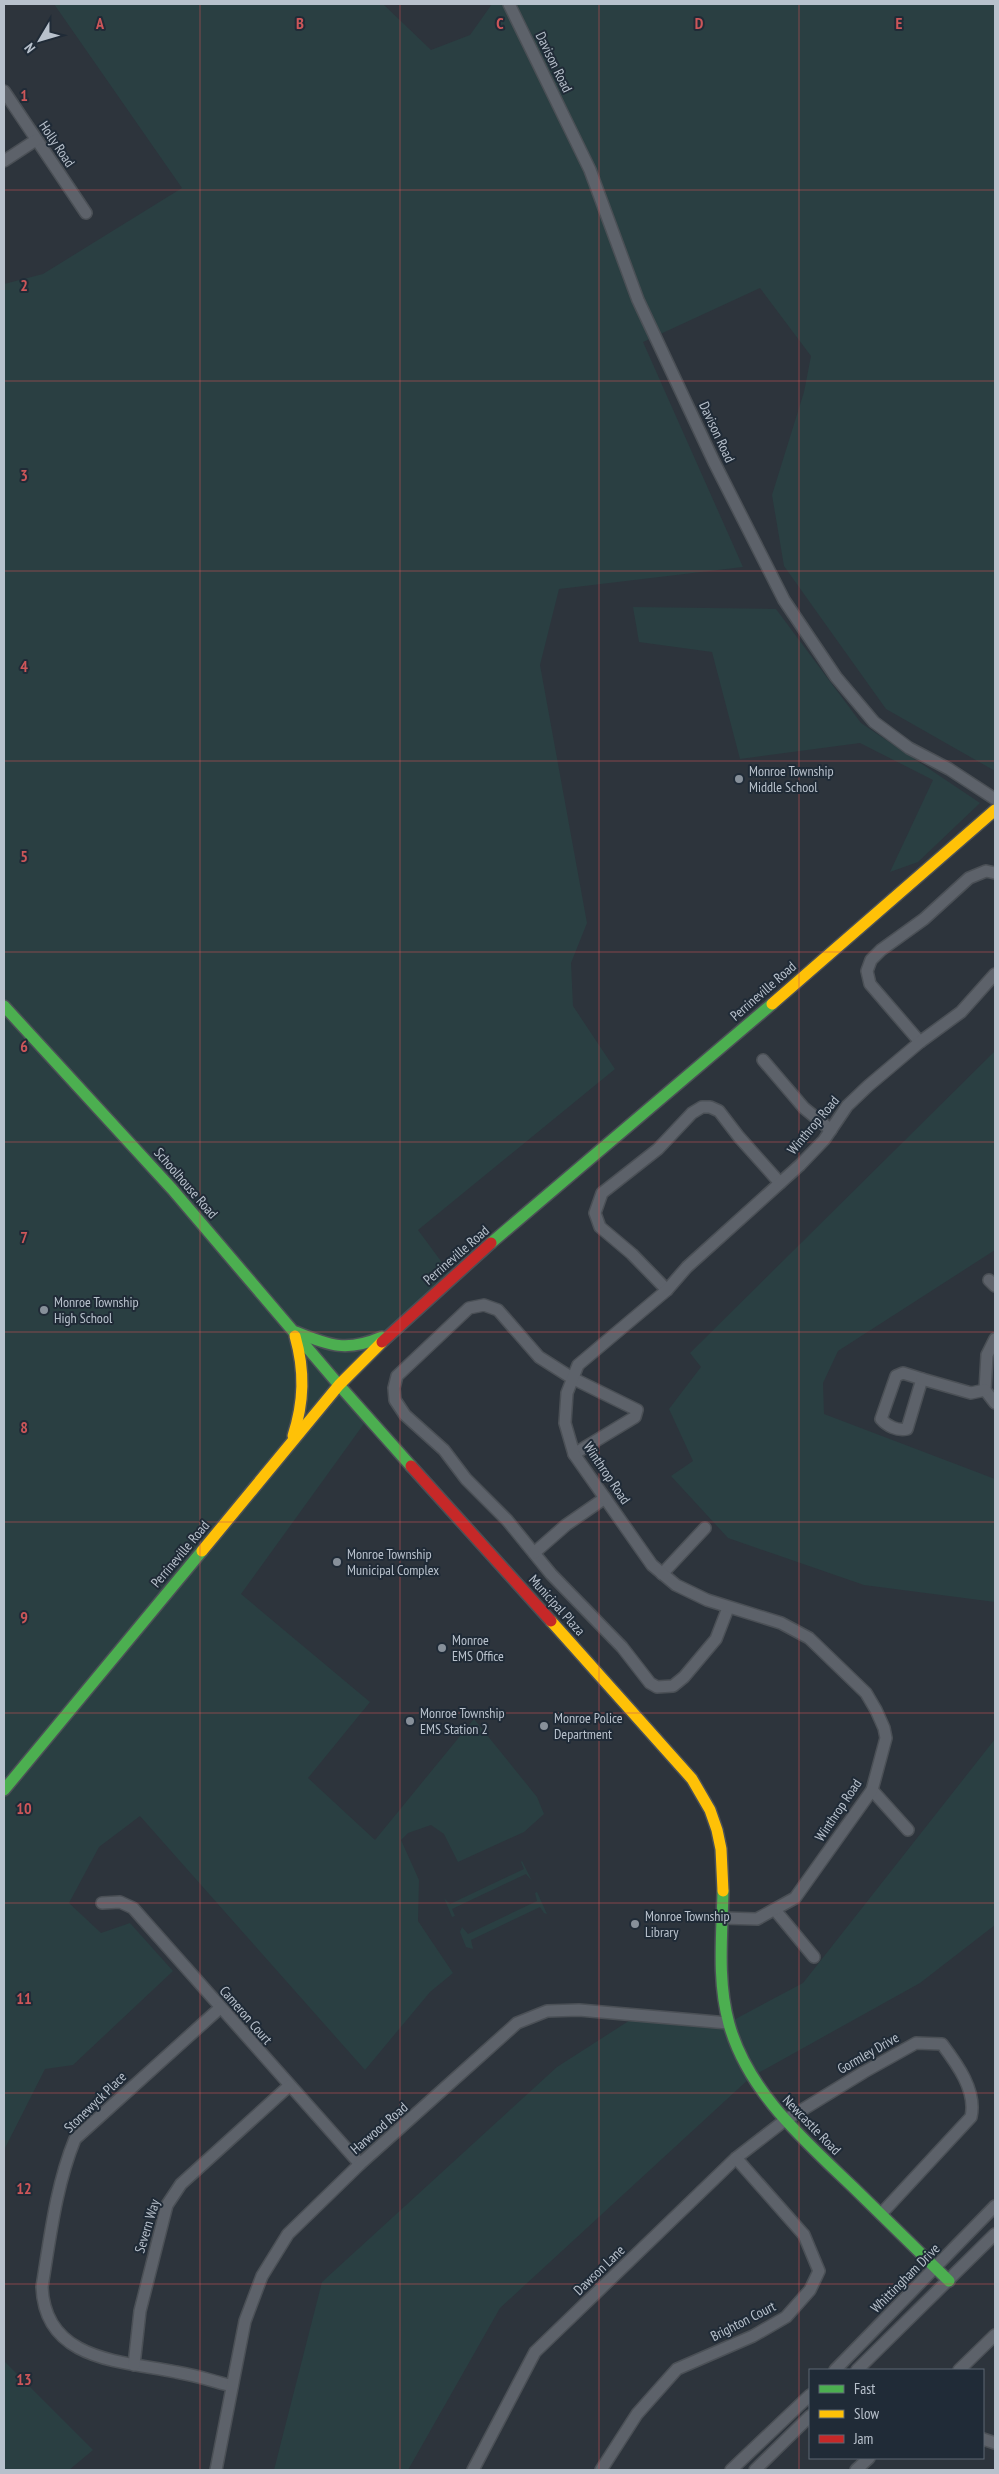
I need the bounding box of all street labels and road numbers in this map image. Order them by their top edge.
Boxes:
street label: Davison Road [532,29,576,95]
street label: Holly Road [35,117,79,171]
street label: Davison Road [695,399,739,465]
street label: Perrineville Road [726,957,800,1025]
street label: Winthrop Road [783,1092,843,1158]
street label: Schoolhouse Road [150,1144,222,1222]
street label: Perrineville Road [419,1221,493,1289]
street label: Winthrop Road [580,1438,634,1508]
street label: Perrineville Road [147,1517,213,1591]
street label: Municipal Plaza [525,1571,589,1639]
street label: Winthrop Road [811,1775,865,1845]
street label: Cameron Court [216,1982,276,2048]
street label: Gormley Drive [834,2028,902,2078]
street label: Stonewyck Place [60,2068,130,2136]
street label: Newcastle Road [779,2091,845,2159]
street label: Harwood Road [347,2098,411,2158]
street label: Severn Way [130,2196,164,2255]
street label: Whittingham Drive [867,2239,944,2316]
street label: Dawson Lane [570,2241,629,2299]
street label: Brighton Court [707,2297,779,2345]

